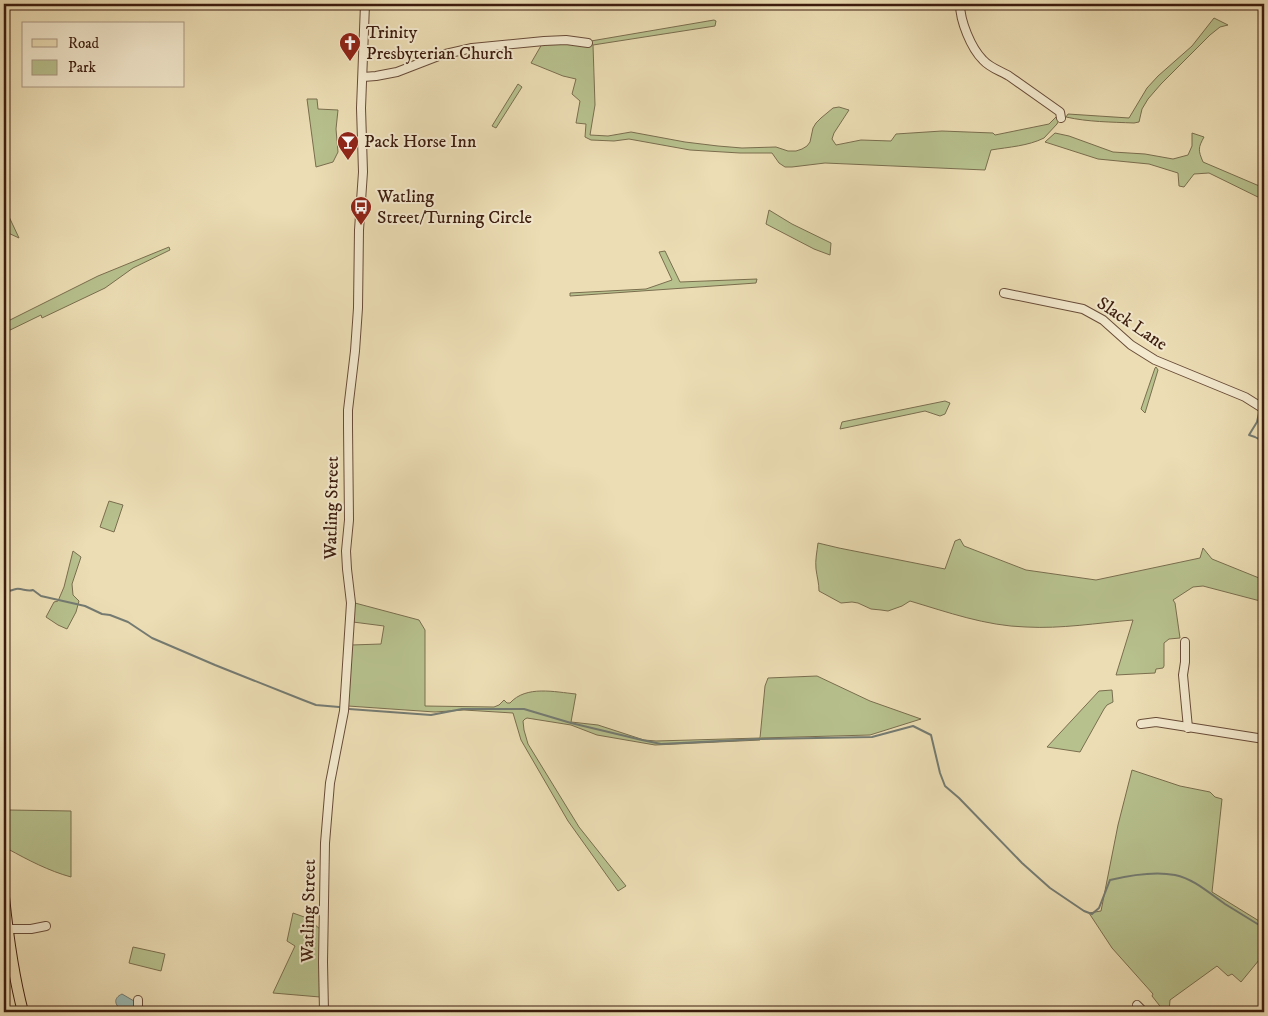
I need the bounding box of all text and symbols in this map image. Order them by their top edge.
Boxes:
legend [22,22,185,88]
place label: Trinity Presbyterian Church [366,22,513,65]
church icon: Trinity Presbyterian Church [338,31,362,62]
text: Road [68,34,100,53]
text: Park [68,58,97,77]
bar icon: Pack Horse Inn [336,130,360,161]
place label: Pack Horse Inn [364,131,477,153]
place label: Watling Street/Turning Circle [376,186,532,229]
bus stop icon: Watling Street/Turning Circle [349,195,373,226]
street label: Slack Lane [1093,292,1171,356]
street label: Watling Street [320,456,344,561]
street label: Watling Street [297,859,321,964]

